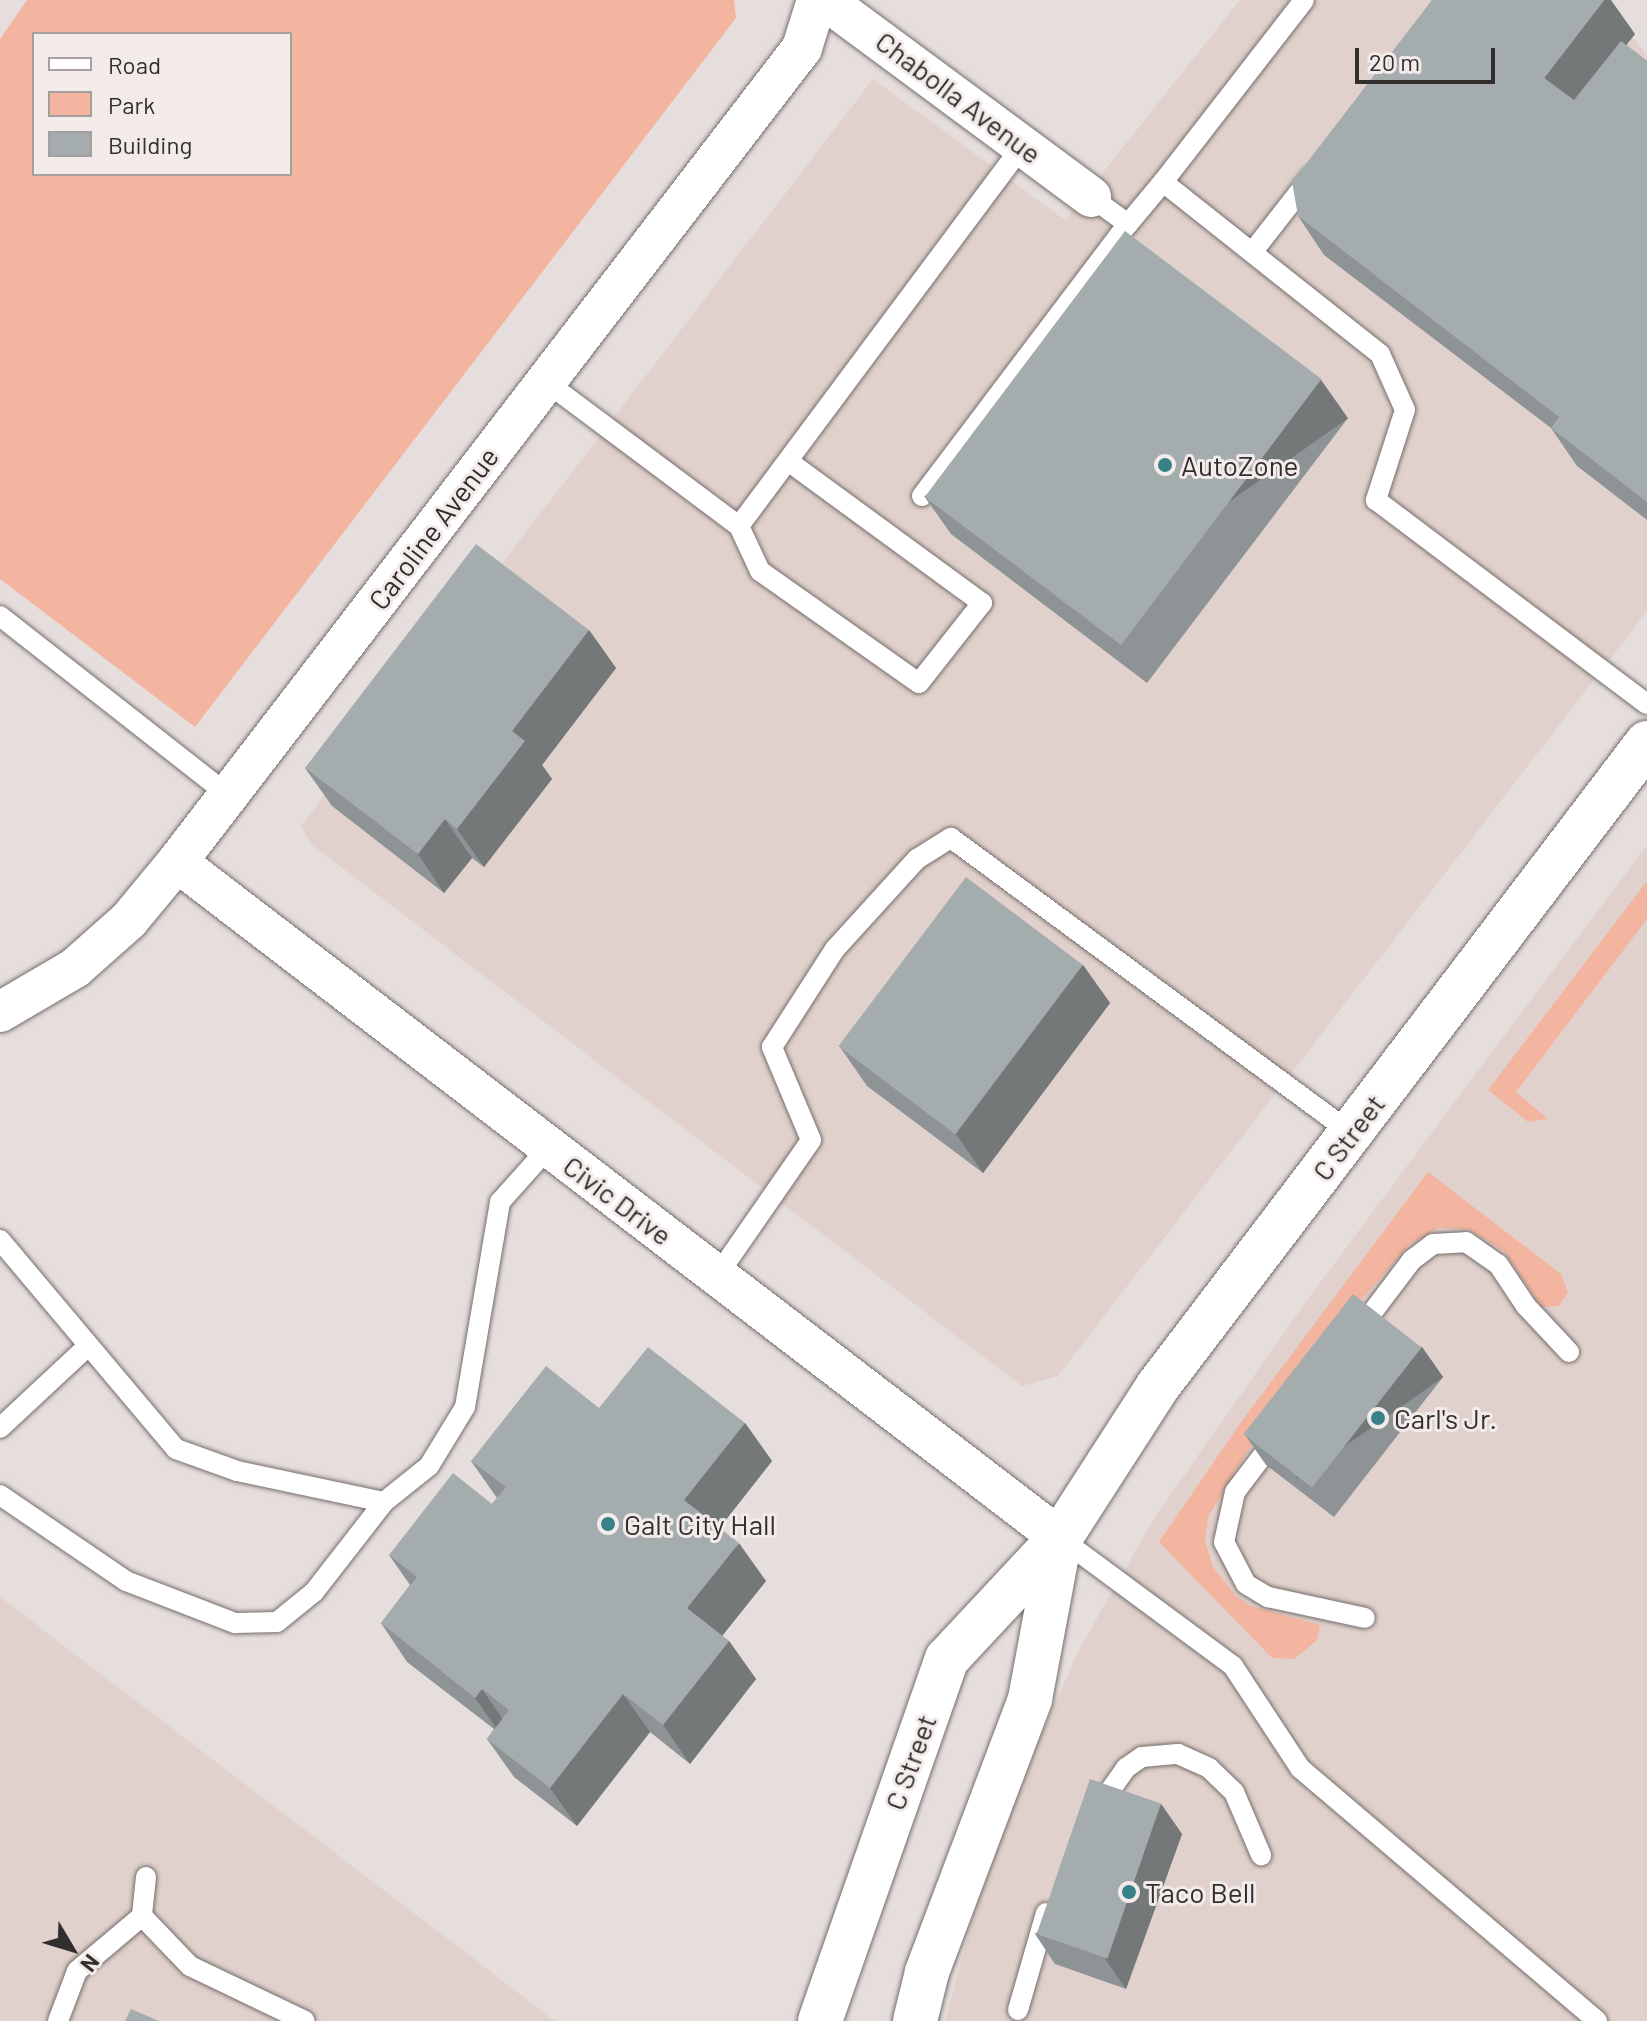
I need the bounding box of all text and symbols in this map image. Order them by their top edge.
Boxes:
street label: Chabolla Avenue [870,24,1048,170]
legend [32,32,292,176]
scale bar [1359,32,1499,82]
text: 20 m [1369,47,1420,76]
text: Road [108,50,161,79]
text: Park [108,90,155,119]
text: Building [108,130,192,159]
street label: Caroline Avenue [361,440,505,616]
place label: AutoZone [1181,448,1298,482]
marker: AutoZone [1156,456,1174,474]
street label: C Street [1305,1087,1391,1187]
street label: Civic Drive [557,1148,679,1252]
place label: Carl's Jr. [1394,1401,1497,1435]
marker: Carl's Jr. [1369,1409,1387,1427]
place label: Galt City Hall [624,1507,776,1541]
marker: Galt City Hall [599,1515,617,1533]
street label: C Street [877,1710,943,1814]
place label: Taco Bell [1145,1875,1256,1909]
marker: Taco Bell [1120,1883,1138,1901]
north arrow [32,1909,112,1989]
text: N [76,1950,106,1978]

